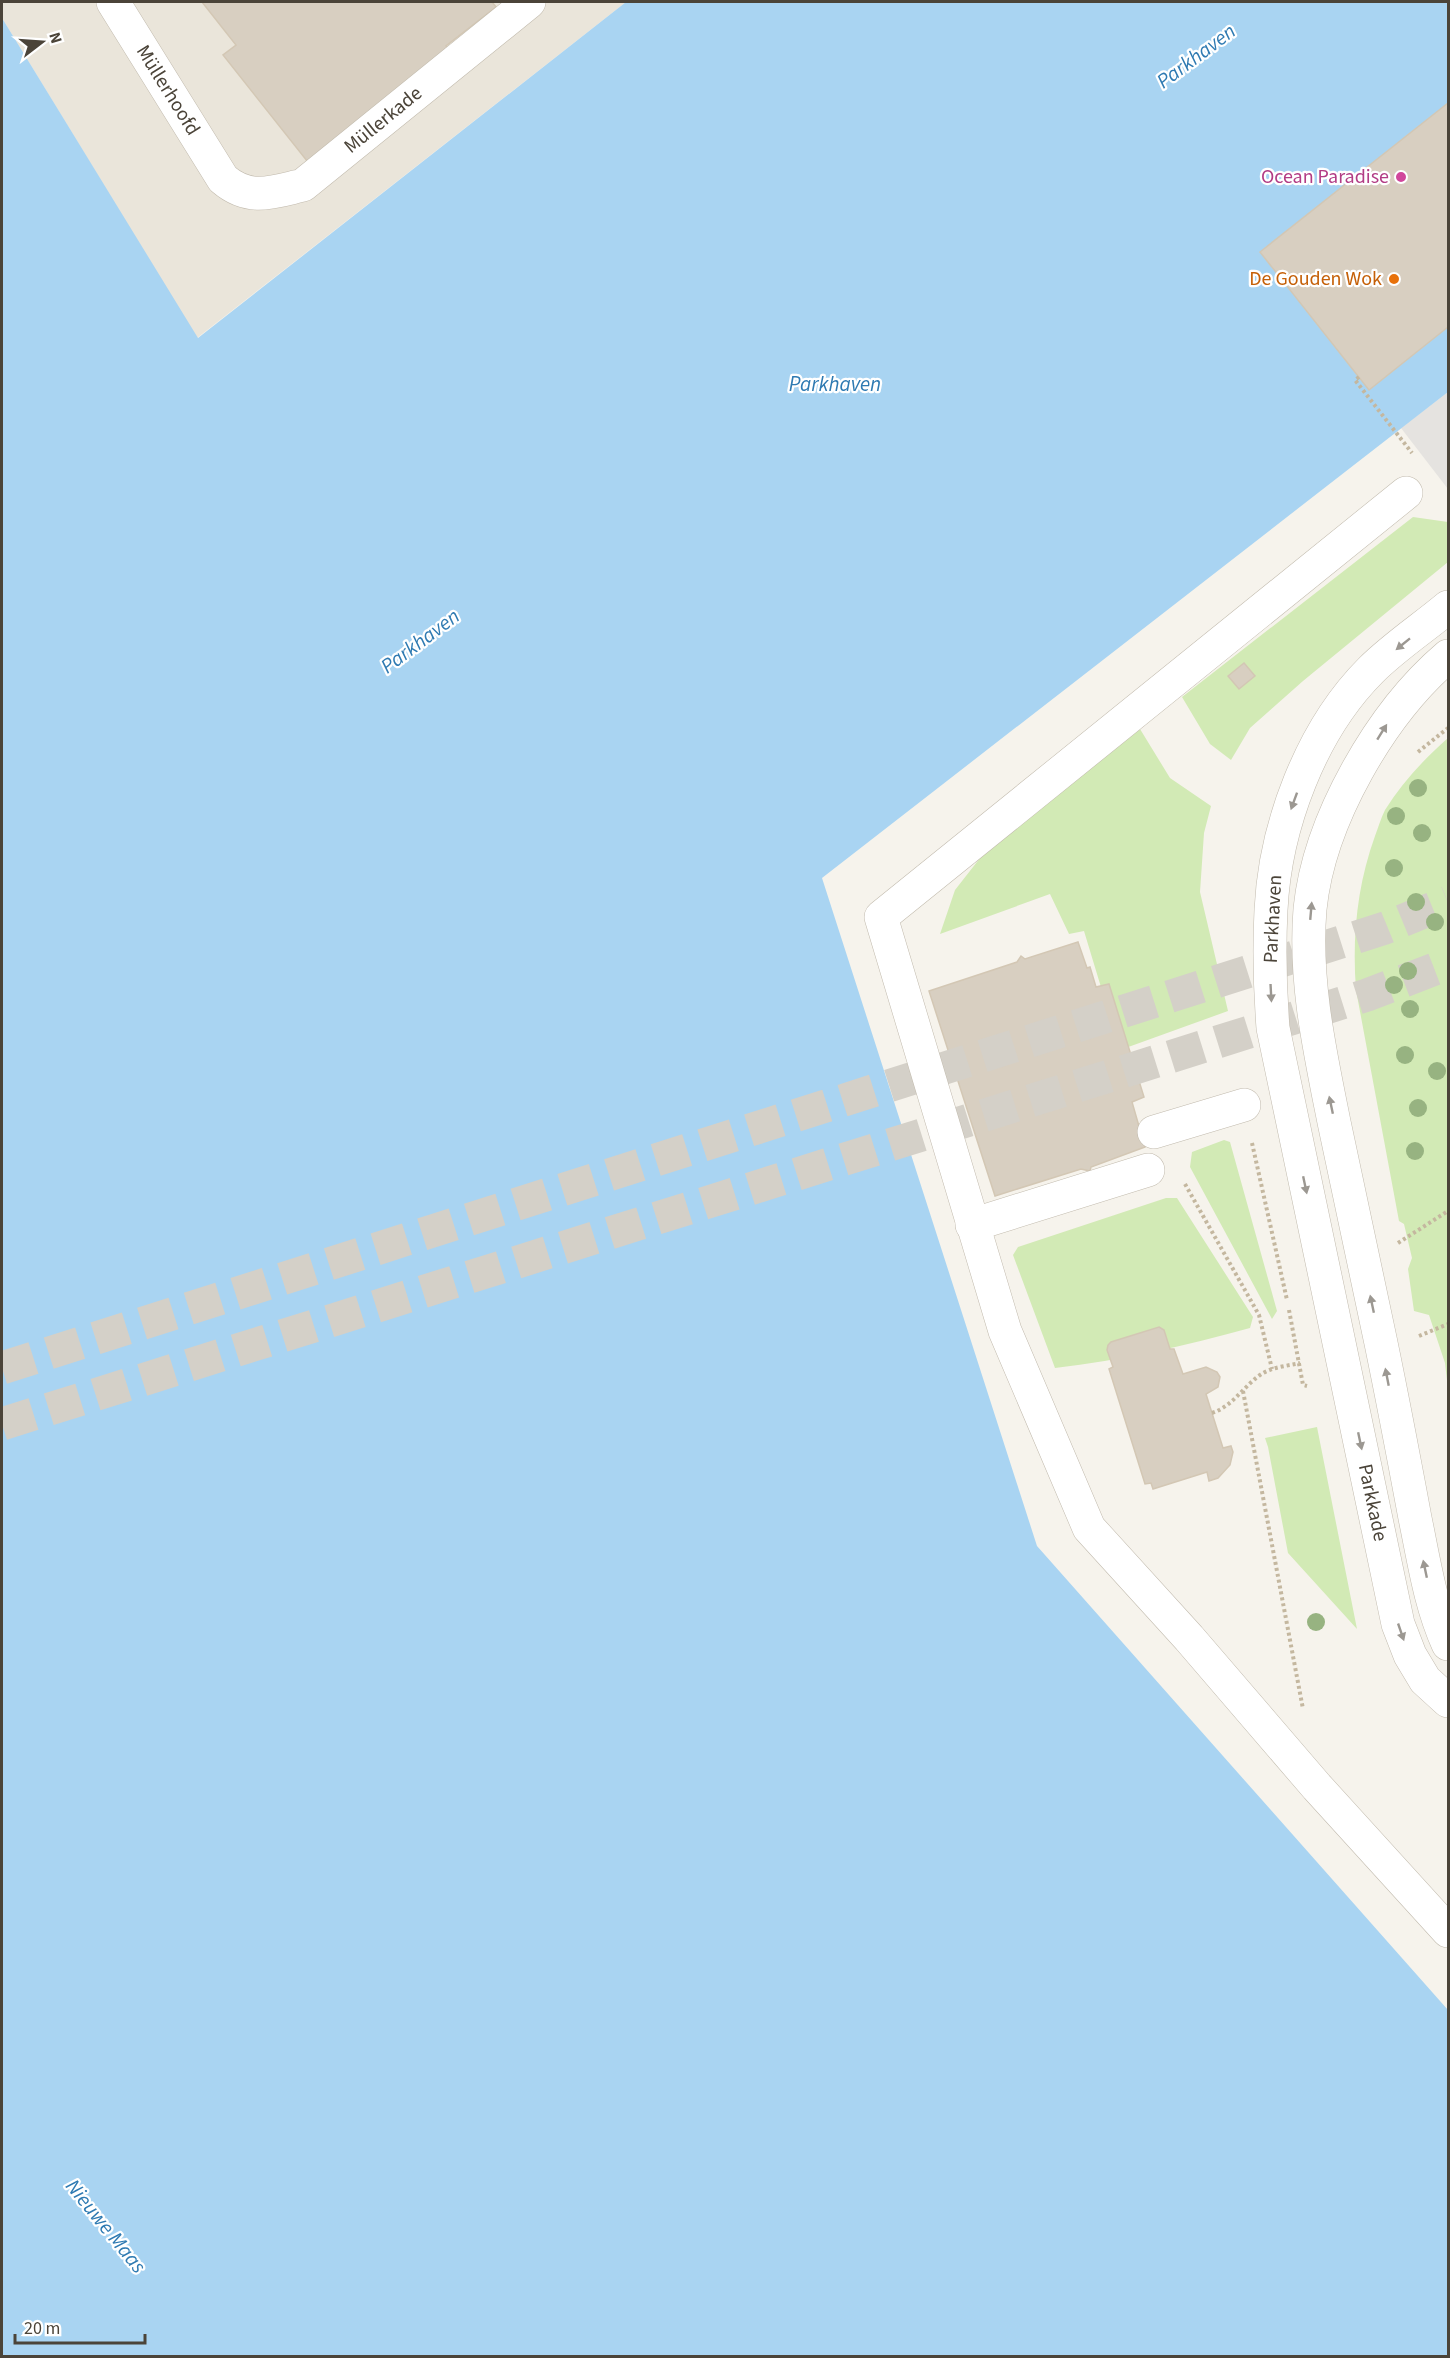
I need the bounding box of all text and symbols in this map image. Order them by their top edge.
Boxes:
north arrow [12,12,72,72]
water label: Parkhaven [1150,16,1242,96]
text: N [43,30,67,46]
street label: Müllerhoofd [129,40,207,141]
street label: Müllerkade [338,80,428,160]
place label: Ocean Paradise [1261,163,1389,191]
marker: Ocean Paradise [1394,170,1408,184]
place label: De Gouden Wok [1249,265,1382,293]
marker: De Gouden Wok [1387,272,1401,286]
water label: Parkhaven [789,369,881,399]
water label: Parkhaven [374,601,466,681]
one-way arrow [1395,637,1411,650]
one-way arrow [1376,724,1387,740]
one-way arrow [1288,792,1298,810]
street label: Parkhaven [1257,874,1289,964]
one-way arrow [1306,902,1316,921]
one-way arrow [1266,983,1275,1002]
one-way arrow [1325,1095,1335,1114]
one-way arrow [1301,1175,1311,1194]
one-way arrow [1367,1295,1377,1314]
one-way arrow [1382,1368,1391,1387]
one-way arrow [1356,1432,1365,1451]
street label: Parkkade [1351,1461,1394,1544]
one-way arrow [1420,1559,1429,1578]
one-way arrow [1397,1623,1407,1641]
water label: Nieuwe Maas [59,2172,153,2280]
scale bar [15,2307,146,2345]
text: 20 m [24,2316,60,2341]

